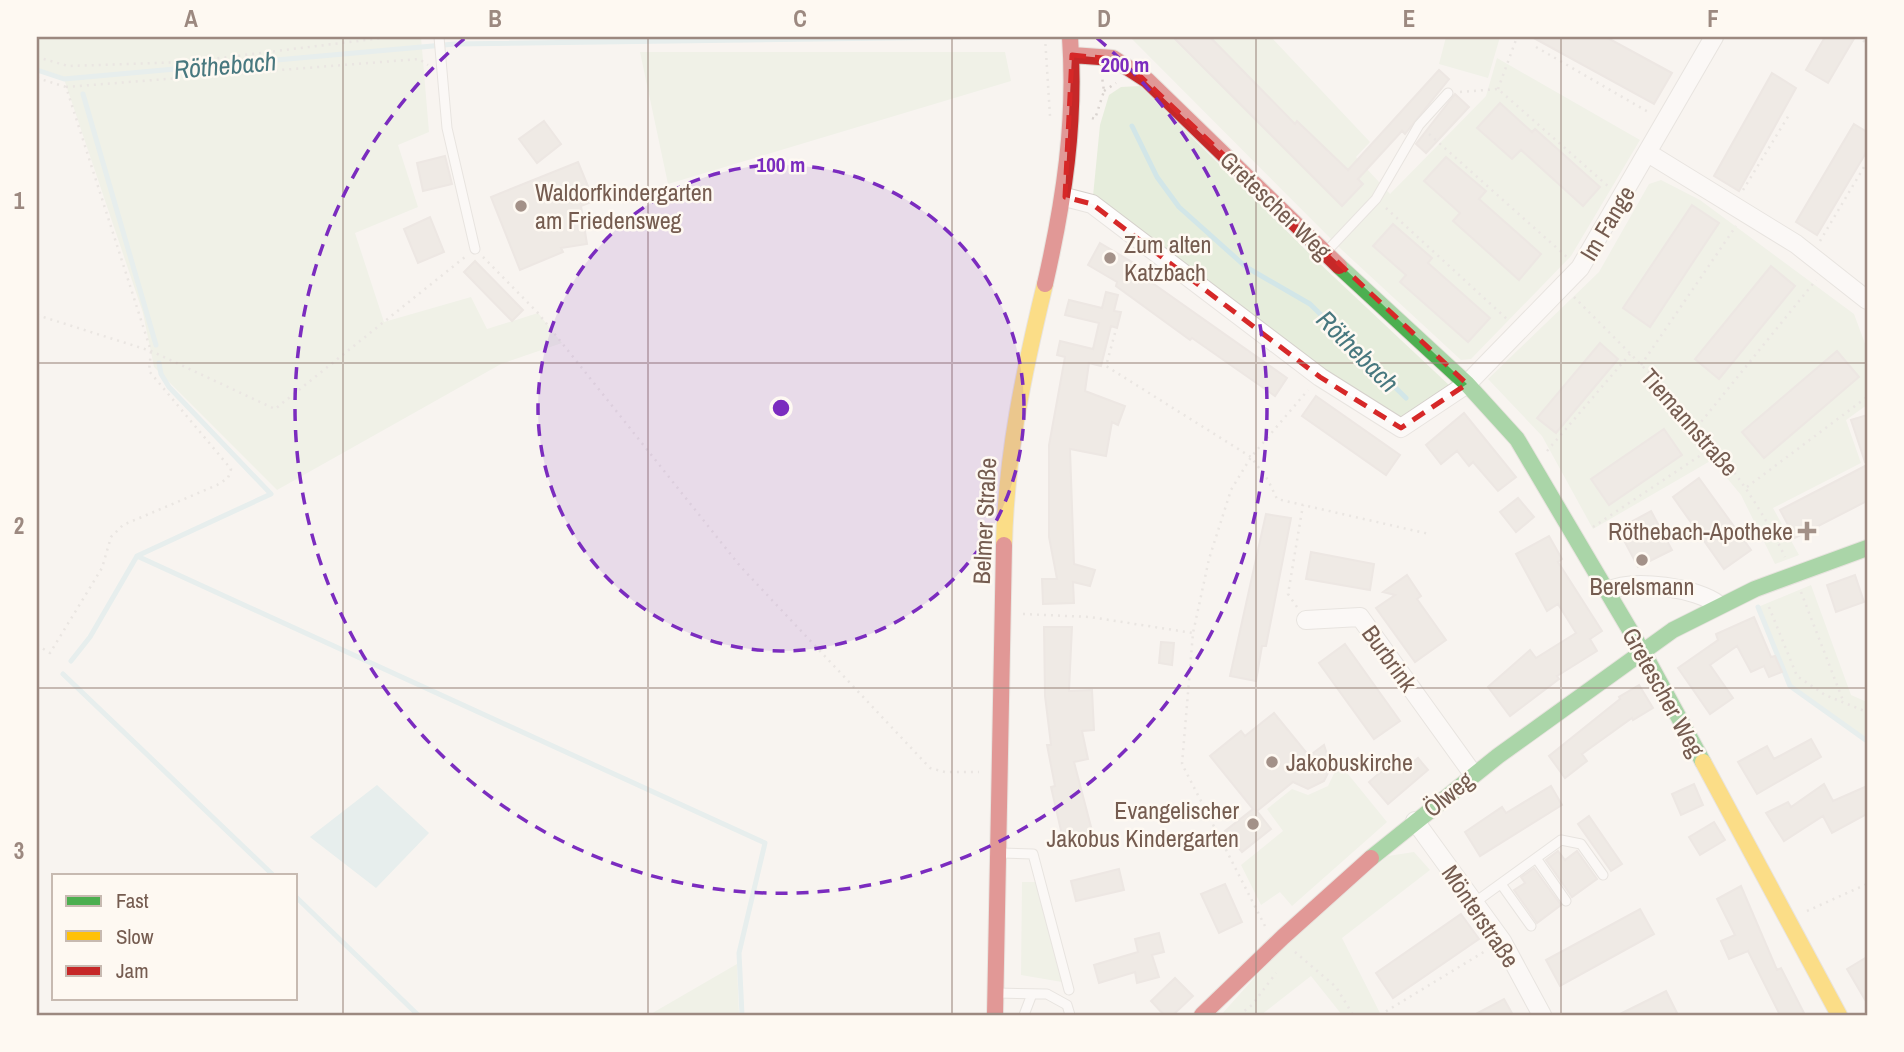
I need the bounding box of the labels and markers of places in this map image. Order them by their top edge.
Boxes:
place label: Waldorfkindergarten am Friedensweg [535,176,713,236]
marker: Waldorfkindergarten am Friedensweg [513,198,529,214]
place label: Zum alten Katzbach [1124,228,1212,288]
marker: Zum alten Katzbach [1102,250,1118,266]
centre of rings [769,396,793,420]
place label: Röthebach-Apotheke [1608,515,1793,547]
marker: Röthebach-Apotheke [1799,523,1815,539]
marker: Berelsmann [1634,552,1650,568]
place label: Berelsmann [1590,570,1695,602]
place label: Jakobuskirche [1286,746,1413,778]
marker: Jakobuskirche [1264,754,1280,770]
place label: Evangelischer Jakobus Kindergarten [1046,794,1239,854]
marker: Evangelischer Jakobus Kindergarten [1245,816,1261,832]

